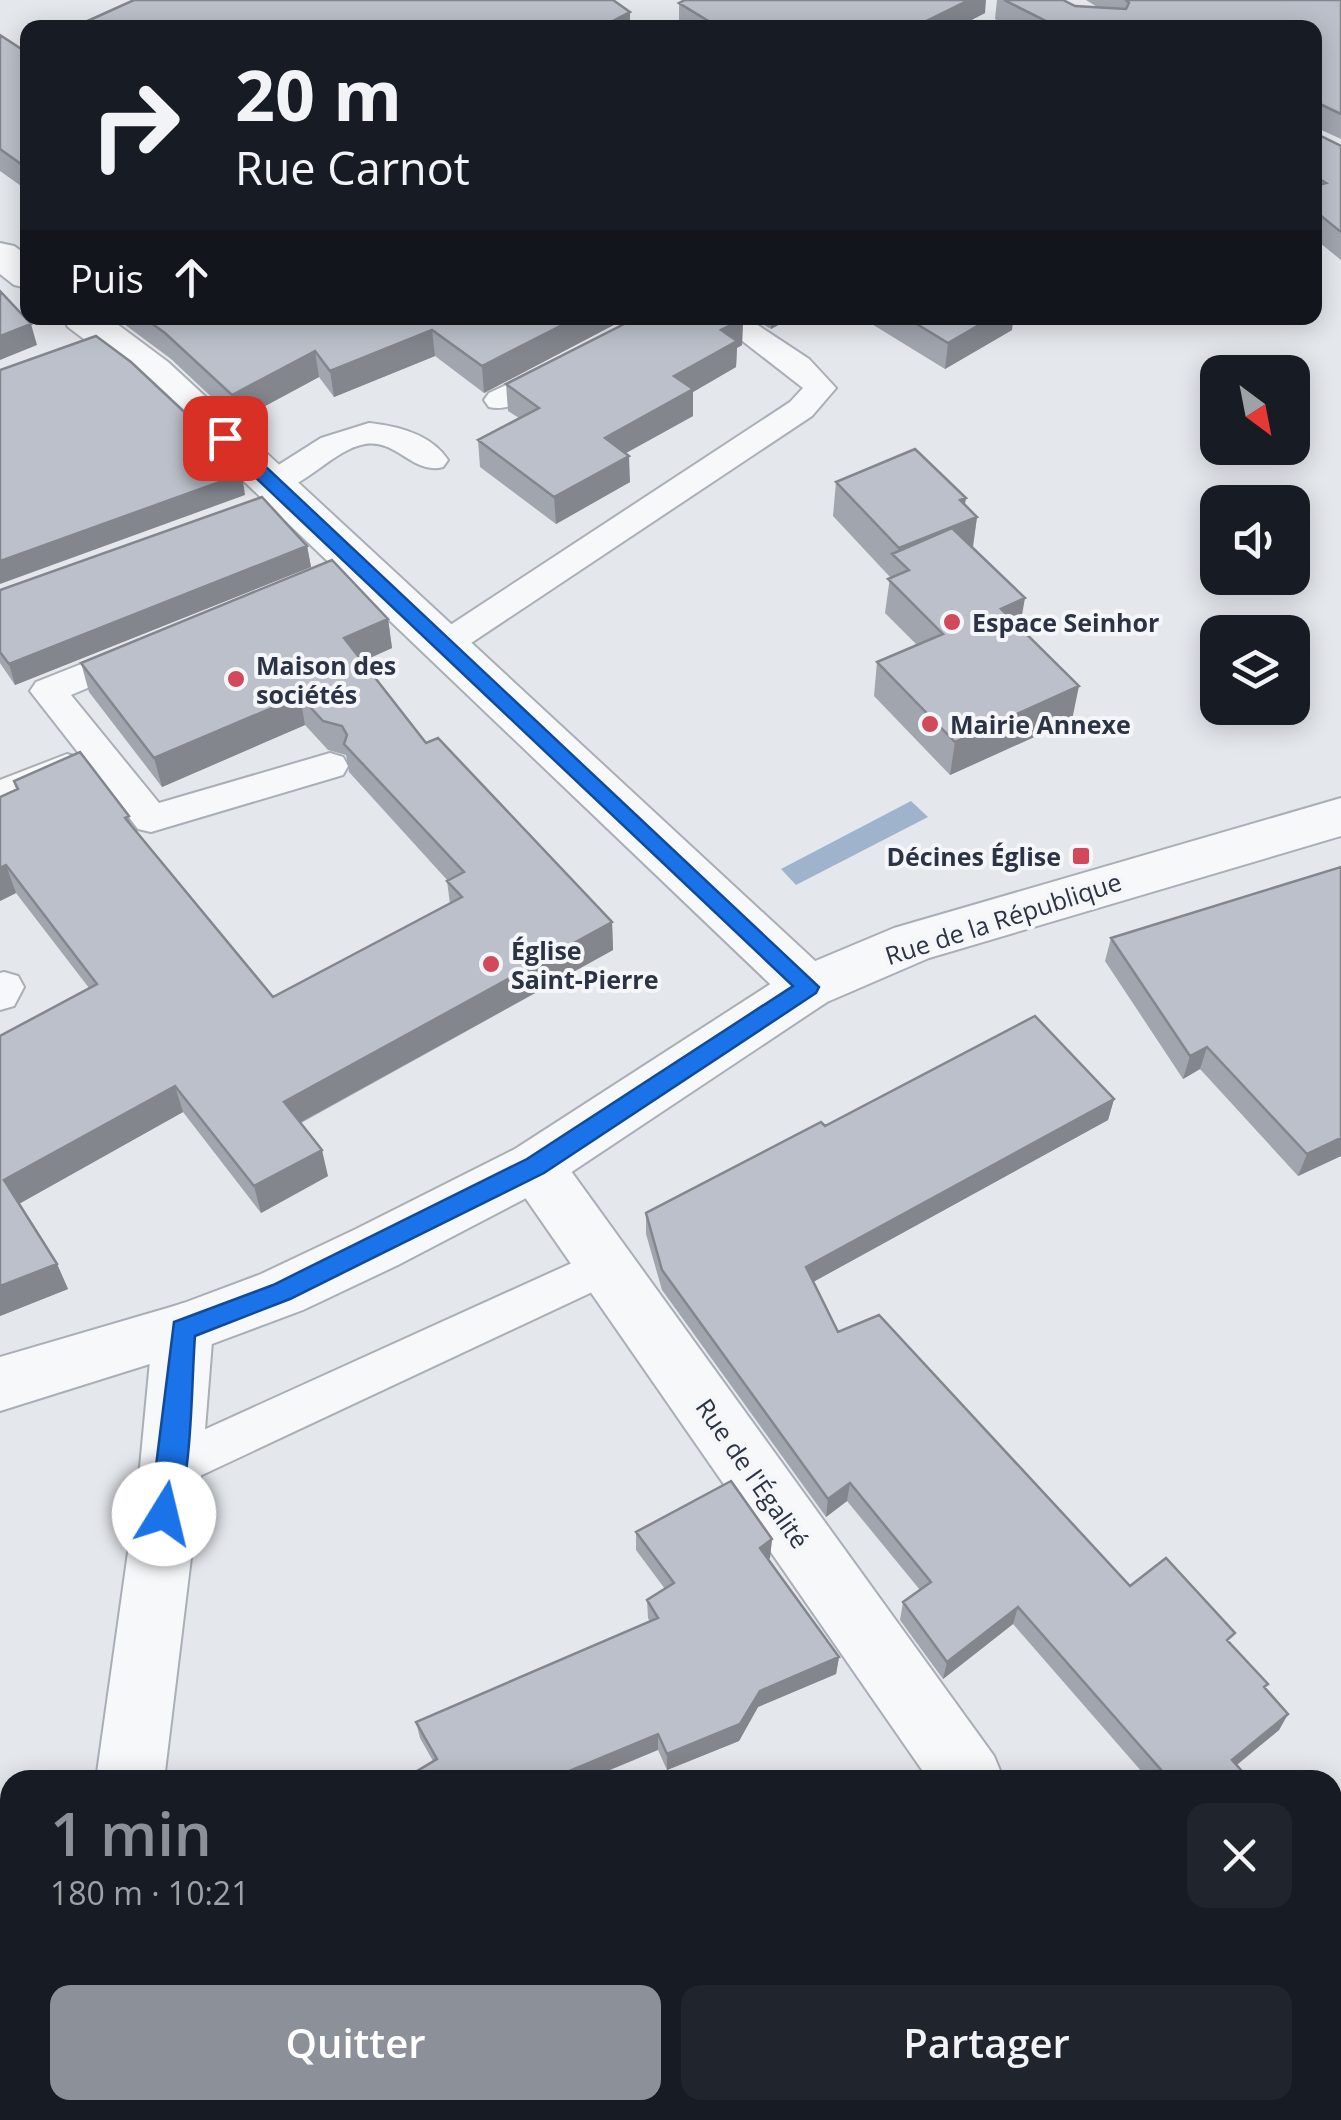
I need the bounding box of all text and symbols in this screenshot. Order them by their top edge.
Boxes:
text: 20 m [235,46,402,142]
icon: right [70,60,200,190]
text: Rue Carnot [235,137,470,198]
icon: ahead [164,250,219,305]
text: Puis [70,252,144,304]
north arrow [1200,355,1310,465]
map controls [1200,355,1310,725]
pin [183,396,268,481]
icon: arrive [198,411,253,466]
button: sound [1200,485,1310,595]
place label: Espace Seinhor [972,605,1159,639]
marker: Espace Seinhor [941,611,963,633]
button: layers [1200,615,1310,725]
place label: Maison des sociétés [256,648,396,711]
marker: Maison des sociétés [225,668,247,690]
place label: Mairie Annexe [950,707,1131,741]
marker: Mairie Annexe [919,713,941,735]
place label: Décines Église [887,839,1061,873]
marker: Décines Église [1070,845,1092,867]
street label: Rue de la République [881,864,1125,972]
place label: Église Saint-Pierre [511,933,658,996]
marker: Église Saint-Pierre [480,953,502,975]
street label: Rue de l'Égalité [689,1391,817,1555]
position arrow [112,1462,216,1566]
text: 1 min [50,1792,212,1874]
button: close [1187,1803,1292,1908]
text: 180 m · 10:21 [50,1871,249,1914]
button: Quitter [50,1985,661,2100]
button: Partager [681,1985,1292,2100]

